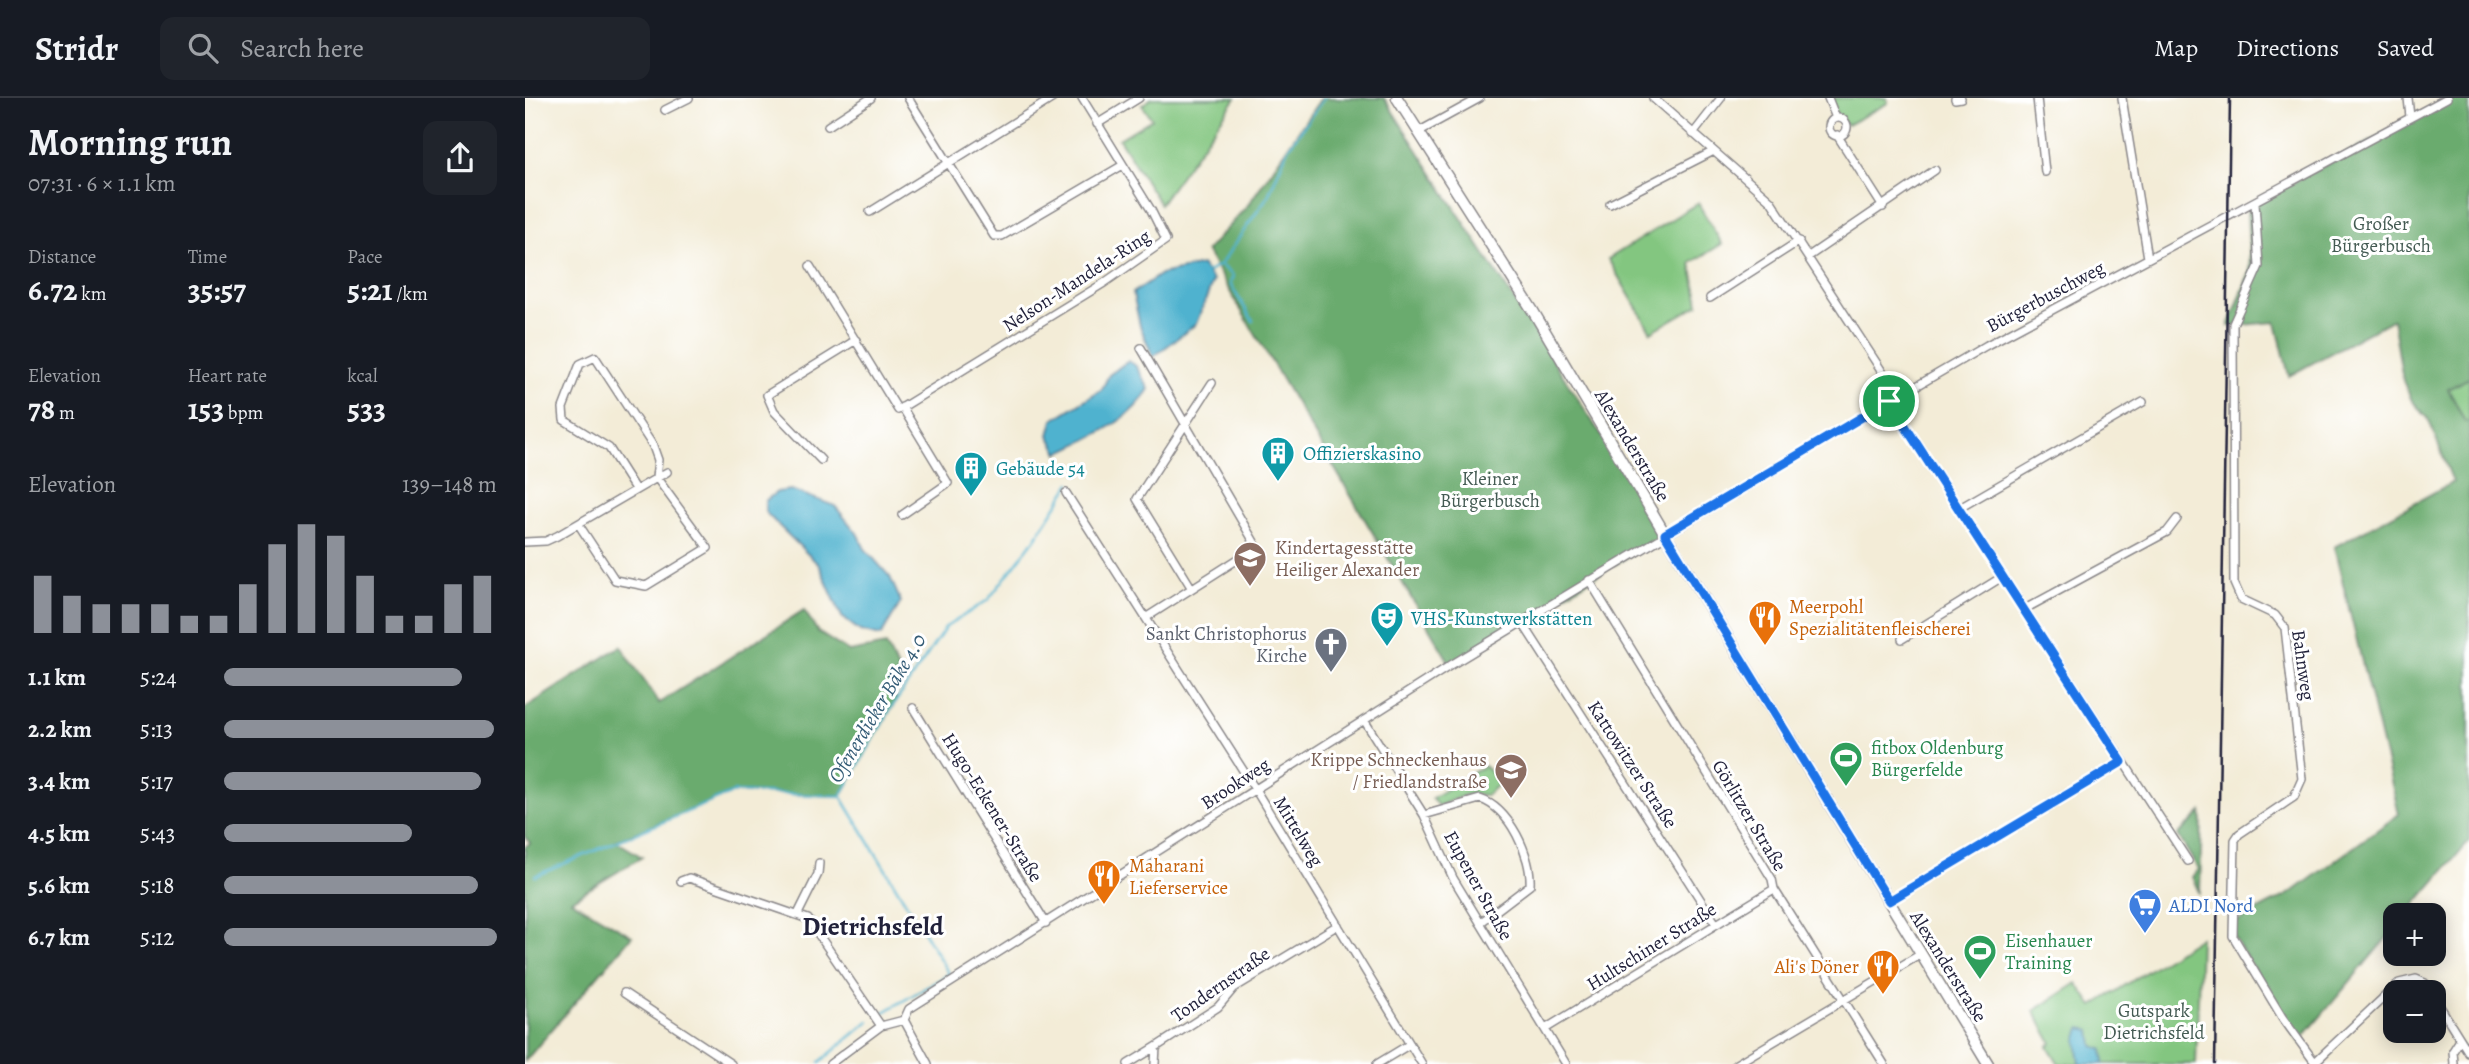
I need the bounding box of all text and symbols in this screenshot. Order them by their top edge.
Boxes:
search box [160,17,650,80]
text: Stridr [35,26,118,71]
icon: search [184,29,222,67]
text: Search here [240,31,364,66]
text: Map [2154,32,2198,64]
text: Directions [2236,32,2339,64]
text: Saved [2377,32,2434,64]
text: Morning run [28,116,232,168]
button: share [423,121,497,195]
text: 07:31 · 6 × 1.1 km [28,168,176,199]
park label: Großer Bürgerbusch [2331,211,2431,259]
street label: Nelson-Mandela-Ring [998,223,1156,338]
text: Distance [28,244,96,270]
text: Time [188,244,227,270]
text: Pace [347,244,383,270]
street label: Bürgerbuschweg [1982,255,2110,339]
text: 6.72 [28,270,78,310]
text: 35:57 [188,270,246,310]
text: 5:21 [347,270,393,310]
text: km [78,281,107,307]
text: /km [393,281,428,307]
text: Elevation [28,363,101,389]
text: Heart rate [188,363,267,389]
text: kcal [347,363,378,389]
pin [1859,371,1919,431]
icon: arrive [1870,382,1908,420]
street label: Alexanderstraße [1588,384,1676,507]
text: 78 [28,389,55,429]
text: 153 [188,389,224,429]
text: 533 [347,389,386,429]
text: m [55,400,75,426]
text: bpm [224,400,263,426]
building icon: Offizierskasino [1259,434,1297,483]
place label: Offizierskasino [1303,441,1421,467]
building icon: Gebäude 54 [952,449,990,498]
place label: Gebäude 54 [996,456,1085,482]
park label: Kleiner Bürgerbusch [1440,466,1540,514]
text: Elevation [28,469,116,500]
text: 139–148 m [402,469,497,500]
place label: Kindertagesstätte Heiliger Alexander [1275,535,1419,583]
school or university icon: Kindertagesstätte Heiliger Alexander [1231,539,1269,588]
place label: Meerpohl Spezialitätenfleischerei [1789,594,1971,642]
restaurant icon: Meerpohl Spezialitätenfleischerei [1746,598,1784,647]
theatre icon: VHS-Kunstwerkstätten [1368,599,1406,648]
place label: VHS-Kunstwerkstätten [1410,606,1592,632]
place label: Sankt Christophorus Kirche [1146,621,1307,669]
church icon: Sankt Christophorus Kirche [1312,625,1350,674]
water label: Ofenerdieker Bäke 4.0 [821,628,933,788]
street label: Bahnweg [2285,628,2321,703]
text: 1.1 km [28,662,86,693]
text: 5:24 [140,662,177,693]
street label: Kattowitzer Straße [1581,696,1683,834]
text: 2.2 km [28,714,92,745]
text: 5:13 [140,714,173,745]
street label: Hugo-Eckener-Straße [936,728,1049,887]
place label: fitbox Oldenburg Bürgerfelde [1871,735,2004,783]
sports icon: fitbox Oldenburg Bürgerfelde [1827,739,1865,788]
place label: Krippe Schneckenhaus / Friedlandstraße [1310,747,1487,795]
school or university icon: Krippe Schneckenhaus / Friedlandstraße [1492,751,1530,800]
street label: Brookweg [1196,752,1276,816]
street label: Görlitzer Straße [1706,755,1793,876]
text: 3.4 km [28,766,90,797]
text: 5:17 [140,766,173,797]
street label: Mittelweg [1267,791,1330,872]
text: 4.5 km [28,818,90,849]
text: 5:43 [140,818,175,849]
street label: Eupener Straße [1437,826,1519,945]
place label: Maharani Lieferservice [1129,853,1228,901]
restaurant icon: Maharani Lieferservice [1085,857,1123,906]
text: 5.6 km [28,870,90,901]
text: 5:18 [140,870,174,901]
supermarket icon: ALDI Nord [2126,886,2164,935]
place label: ALDI Nord [2168,893,2254,919]
street label: Hultschiner Straße [1582,896,1721,997]
map controls [2383,903,2446,1043]
button: + [2383,903,2446,966]
street label: Alexanderstraße [1903,905,1993,1027]
district label: Dietrichsfeld [802,909,945,944]
text: 6.7 km [28,922,90,953]
text: 5:12 [140,922,174,953]
place label: Eisenhauer Training [2005,928,2093,976]
sports icon: Eisenhauer Training [1961,932,1999,981]
street label: Tondernstraße [1166,941,1275,1028]
restaurant icon: Ali's Döner [1864,947,1902,996]
place label: Ali's Döner [1774,954,1859,980]
button: − [2383,980,2446,1043]
park label: Gutspark Dietrichsfeld [2103,998,2205,1046]

